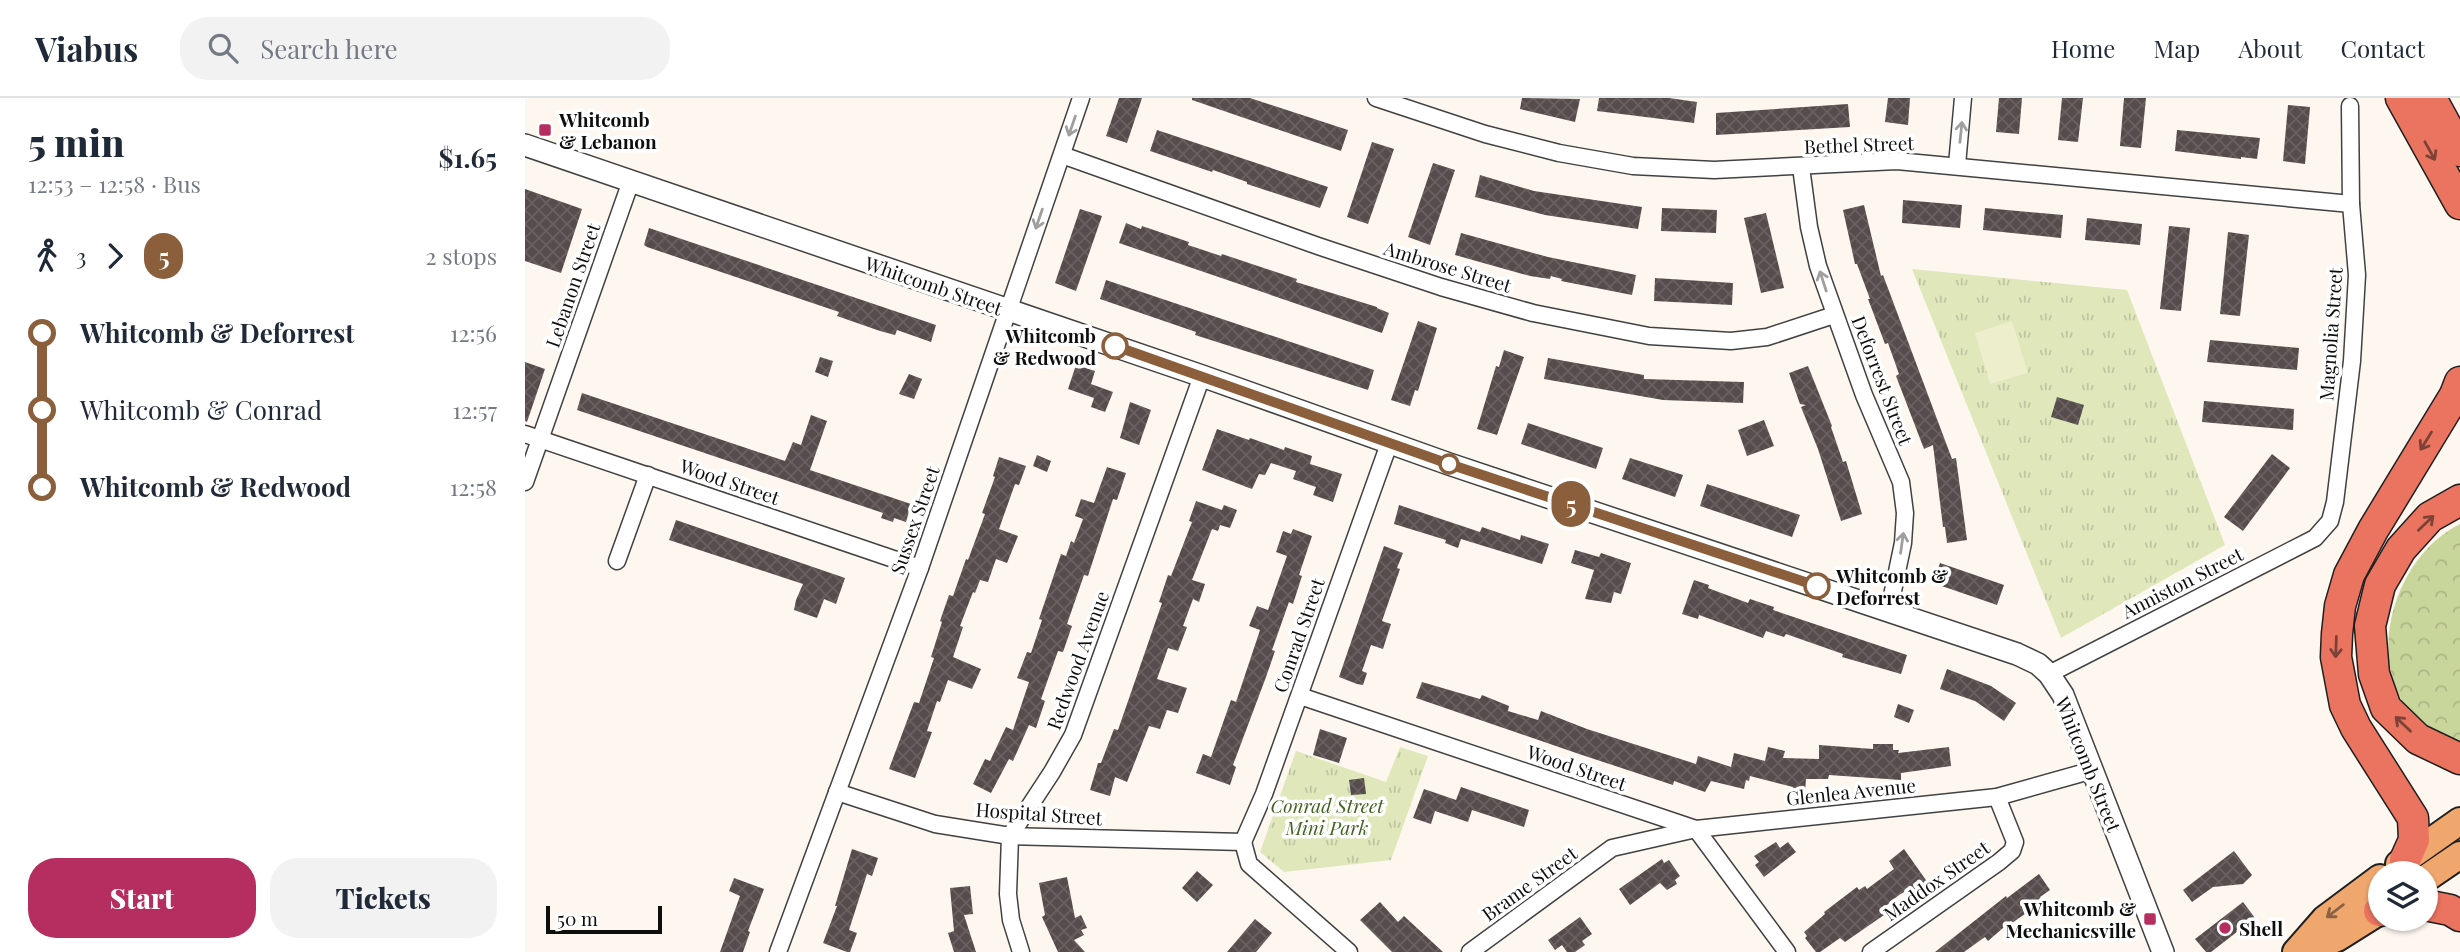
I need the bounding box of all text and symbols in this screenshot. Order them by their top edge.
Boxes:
search box [180,17,670,80]
text: Viabus [35,26,138,70]
icon: search [204,29,242,67]
text: Search here [260,31,398,66]
text: Home [2051,32,2115,64]
text: Map [2153,32,2200,64]
text: About [2238,32,2302,64]
text: Contact [2340,32,2425,64]
place label: Whitcomb & Lebanon [558,106,657,154]
one-way arrow [1065,115,1077,137]
text: 5 min [28,116,124,167]
one-way arrow [1955,121,1968,143]
marker: Whitcomb & Lebanon [537,122,553,138]
street label: Bethel Street [1804,129,1915,159]
text: $1.65 [439,140,497,175]
one-way arrow [2424,140,2437,161]
text: 12:53 – 12:58 · Bus [28,168,201,199]
one-way arrow [1032,208,1044,230]
street label: Lebanon Street [539,219,606,351]
street label: Ambrose Street [1380,234,1515,298]
icon: walk [28,237,66,275]
icon: forward [96,237,134,275]
text: 3 [76,240,86,271]
text: 5 [158,240,169,272]
text: 2 stops [426,240,497,271]
street label: Whitcomb Street [861,249,1006,321]
street label: Magnolia Street [2312,266,2348,401]
one-way arrow [1816,271,1828,293]
street label: Deforrest Street [1846,312,1920,449]
text: Whitcomb & Deforrest [80,315,354,350]
text: 12:56 [450,317,497,348]
place label: Whitcomb & Redwood [993,322,1097,370]
marker: Whitcomb & Redwood [1102,333,1128,359]
text: Whitcomb & Conrad [80,392,322,427]
text: 12:57 [452,394,497,425]
one-way arrow [2419,431,2433,451]
street label: Wood Street [676,452,783,510]
unlabelled marker [1439,454,1459,474]
street label: Sussex Street [883,462,945,578]
text: Whitcomb & Redwood [80,469,351,504]
text: 12:58 [450,471,497,502]
line badge: 5 [1548,481,1594,527]
text: 5 [1565,488,1577,520]
one-way arrow [2417,514,2434,531]
one-way arrow [1896,532,1909,555]
street label: Anniston Street [2116,540,2247,624]
place label: Whitcomb & Deforrest [1835,562,1948,610]
marker: Whitcomb & Deforrest [1804,573,1830,599]
street label: Conrad Street [1266,574,1330,696]
street label: Redwood Avenue [1040,587,1114,733]
one-way arrow [2330,635,2343,658]
street label: Whitcomb Street [2050,692,2128,836]
one-way arrow [2394,715,2411,732]
street label: Wood Street [1523,738,1630,796]
street label: Glenlea Avenue [1785,771,1917,811]
park label: Conrad Street Mini Park [1270,792,1385,840]
street label: Hospital Street [975,796,1103,830]
street label: Maddox Street [1878,834,1994,926]
street label: Brame Street [1476,839,1582,926]
button: Start [28,858,256,938]
button: Tickets [270,858,497,938]
map controls [2368,861,2438,931]
button: layers [2368,861,2438,931]
place label: Whitcomb & Mechanicsville [2006,895,2136,943]
scale bar [546,903,661,935]
one-way arrow [2326,904,2345,919]
text: 50 m [557,905,598,931]
marker: Whitcomb & Mechanicsville [2142,911,2158,927]
place label: Shell [2239,915,2283,941]
marker: Shell [2217,920,2233,936]

